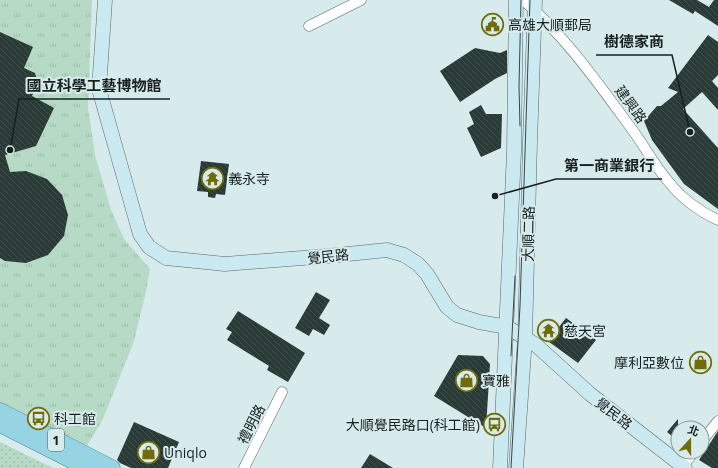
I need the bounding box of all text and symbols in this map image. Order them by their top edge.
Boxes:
public building icon: 高雄大順郵局 [479,11,505,37]
place label: 高雄大順郵局 [508,15,592,34]
callout: 樹德家商 [596,28,672,55]
text: 樹德家商 [604,31,664,51]
callout: 國立科學工藝博物館 [19,72,170,99]
text: 國立科學工藝博物館 [26,75,162,95]
street label: 建興路 [611,81,651,127]
callout: 第一商業銀行 [556,152,662,179]
text: 第一商業銀行 [564,155,654,175]
temple icon: 義永寺 [200,165,226,191]
place label: 義永寺 [228,169,270,188]
street label: 大順二路 [518,206,538,262]
street label: 覺民路 [306,244,350,268]
temple icon: 慈天宮 [535,317,561,343]
place label: 慈天宮 [564,321,606,340]
shop icon: 摩利亞數位 [687,349,713,375]
place label: 摩利亞數位 [614,353,684,372]
shop icon: 寶雅 [453,367,479,393]
place label: 寶雅 [482,371,510,390]
street label: 覺民路 [592,393,636,433]
street label: 禮明路 [233,401,269,447]
bus stop icon: 科工館 [25,405,51,431]
place label: 科工館 [54,409,96,428]
bus stop icon: 大順覺民路口(科工館) [482,411,508,437]
place label: 大順覺民路口(科工館) [346,415,480,434]
north arrow [670,420,710,460]
text: 北 [686,421,702,439]
road number: 1 [48,429,64,451]
shop icon: Uniqlo [135,439,161,465]
place label: Uniqlo [164,443,207,462]

